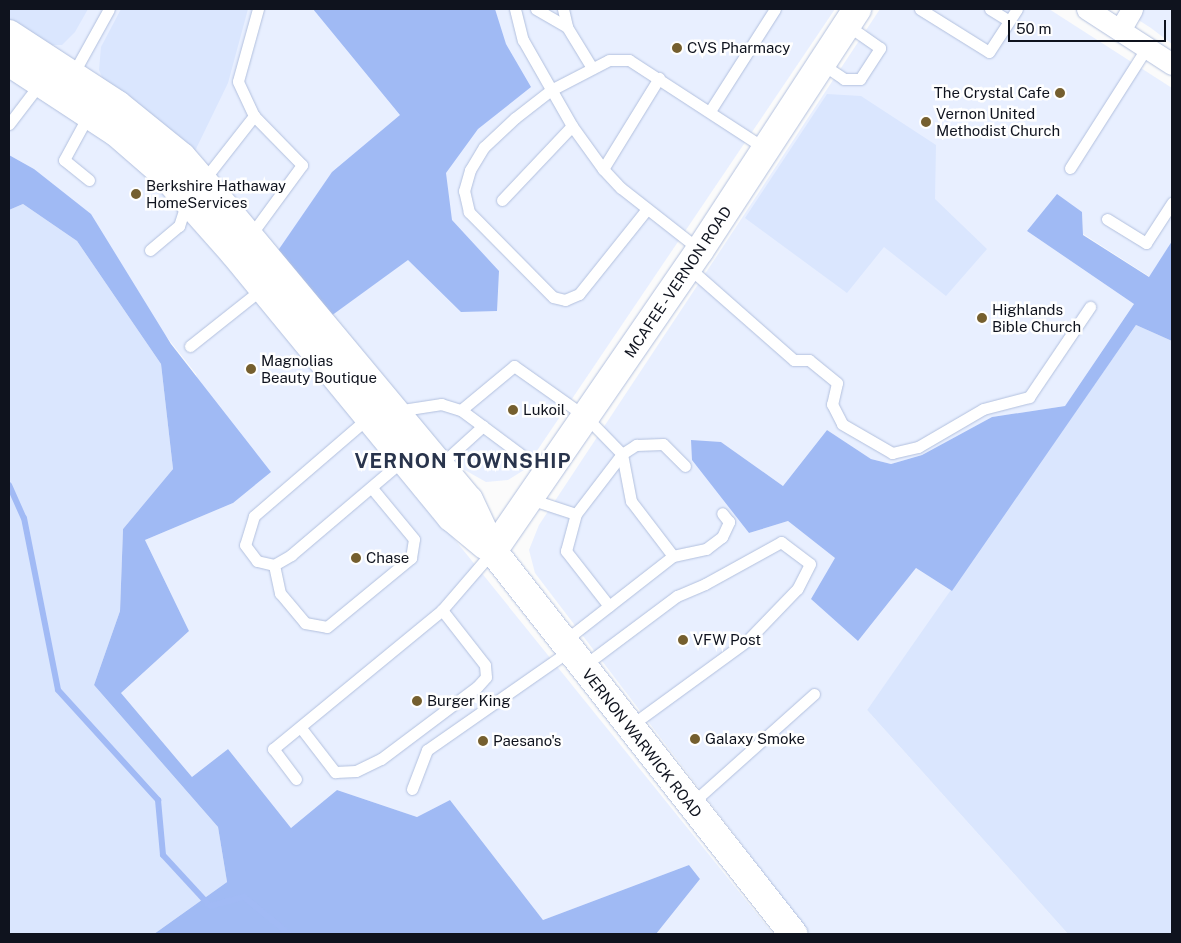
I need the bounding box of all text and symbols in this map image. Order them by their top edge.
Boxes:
scale bar [1011,10,1168,42]
text: 50 m [1016,20,1051,37]
place label: CVS Pharmacy [687,39,790,57]
marker: CVS Pharmacy [671,42,683,54]
place label: The Crystal Cafe [934,84,1050,102]
marker: The Crystal Cafe [1054,87,1066,99]
place label: Vernon United Methodist Church [936,104,1060,139]
marker: Vernon United Methodist Church [920,116,932,128]
place label: Berkshire Hathaway HomeServices [146,176,286,211]
marker: Berkshire Hathaway HomeServices [130,188,142,200]
street label: MCAFEE - VERNON ROAD [619,201,737,363]
place label: Highlands Bible Church [992,300,1081,335]
marker: Highlands Bible Church [976,312,988,324]
place label: Magnolias Beauty Boutique [261,351,377,386]
marker: Magnolias Beauty Boutique [245,363,257,375]
place label: Lukoil [523,401,565,419]
marker: Lukoil [507,404,519,416]
district label: VERNON TOWNSHIP [353,449,573,473]
place label: Chase [366,549,409,567]
marker: Chase [350,552,362,564]
place label: VFW Post [693,631,761,649]
marker: VFW Post [677,634,689,646]
street label: VERNON WARWICK ROAD [578,665,706,821]
place label: Burger King [427,692,511,710]
marker: Burger King [411,695,423,707]
place label: Galaxy Smoke [705,730,805,748]
place label: Paesano's [493,732,561,750]
marker: Galaxy Smoke [689,733,701,745]
marker: Paesano's [477,735,489,747]

